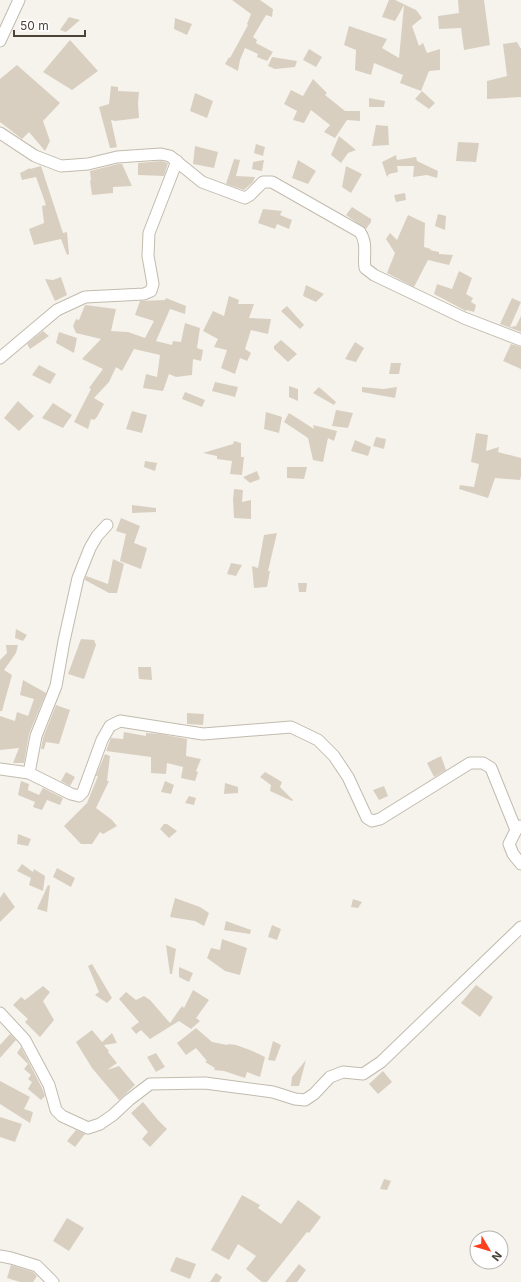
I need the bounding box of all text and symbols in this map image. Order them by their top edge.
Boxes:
scale bar [14,12,85,38]
text: 50 m [20,18,49,33]
north arrow [469,1230,509,1270]
text: N [489,1249,505,1264]

